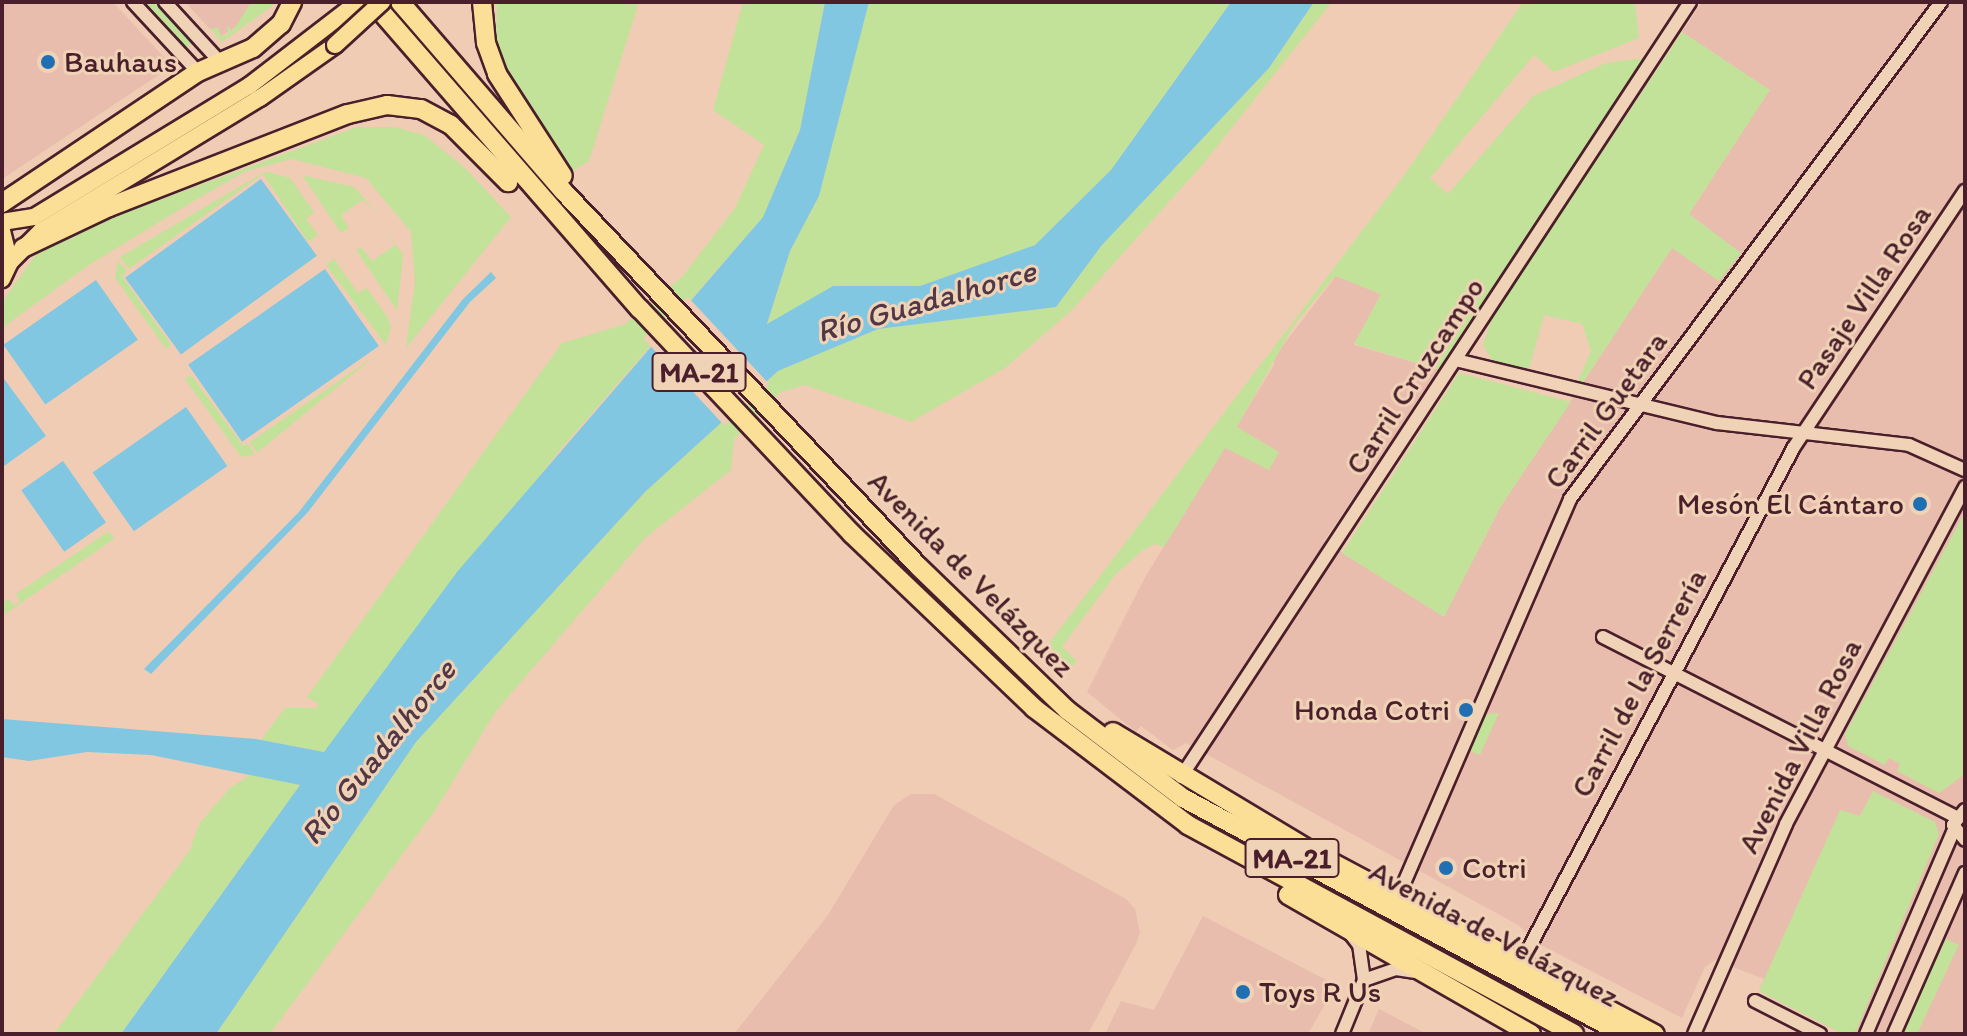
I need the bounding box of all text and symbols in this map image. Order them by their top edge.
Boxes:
place label: Bauhaus [64,44,177,80]
marker: Bauhaus [39,53,57,71]
street label: Pasaje Villa Rosa [1789,198,1939,396]
water label: Río Guadalhorce [812,251,1040,351]
street label: Carril Cruzcampo [1338,271,1492,481]
street label: Carril Guetara [1537,324,1675,496]
road number: MA-21 [651,348,747,396]
street label: Avenida de Velázquez [861,464,1081,684]
place label: Mesón El Cántaro [1677,486,1904,522]
marker: Mesón El Cántaro [1911,495,1929,513]
street label: Carril de la Serrería [1564,563,1714,803]
street label: Avenida Villa Rosa [1731,633,1869,859]
water label: Río Guadalhorce [292,652,464,852]
place label: Honda Cotri [1295,692,1450,728]
marker: Honda Cotri [1457,701,1475,719]
road number: MA-21 [1244,834,1340,882]
place label: Cotri [1462,850,1527,886]
street label: Avenida de Velázquez [1364,853,1624,1015]
marker: Cotri [1437,859,1455,877]
place label: Toys R Us [1259,974,1380,1010]
marker: Toys R Us [1234,983,1252,1001]

